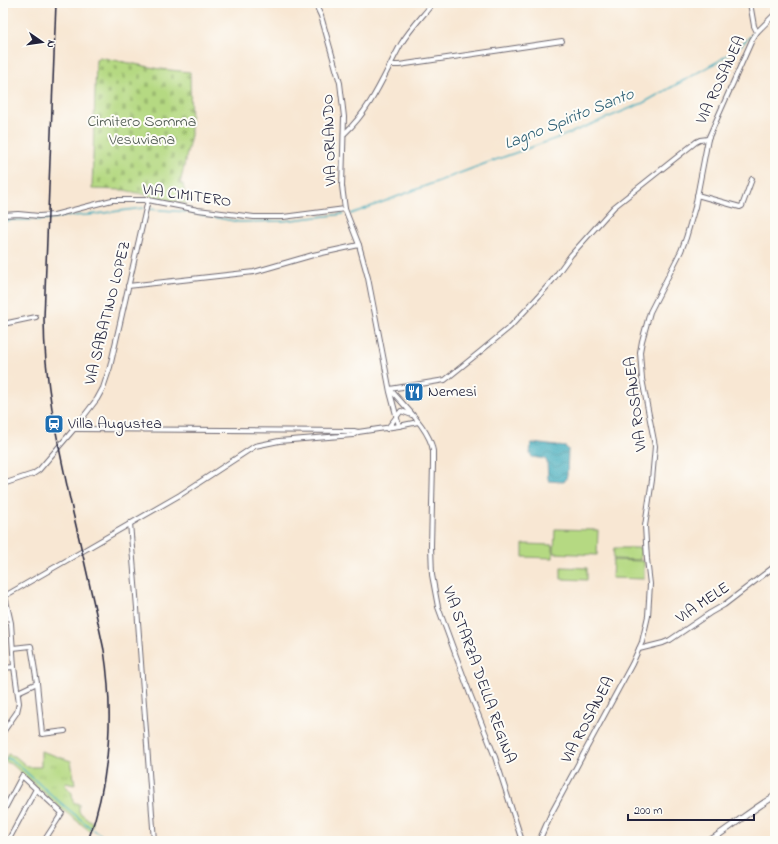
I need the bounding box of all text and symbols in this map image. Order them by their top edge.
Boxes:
north arrow [22,22,62,62]
street label: VIA ROSANEA [690,32,752,129]
text: N [42,39,59,49]
water label: Lagno Spirito Santo [500,81,639,157]
street label: VIA ORLANDO [316,93,344,188]
park label: Cimitero Somma Vesuviana [88,110,196,152]
street label: VIA CIMITERO [140,178,233,214]
street label: VIA SABATINO LOPEZ [78,238,138,389]
street label: VIA ROSANEA [618,355,654,454]
place label: Nemesi [428,380,477,404]
restaurant icon: Nemesi [403,381,425,403]
place label: Villa Augustea [67,412,162,436]
station icon: Villa Augustea [43,413,65,435]
street label: VIA MELE [671,576,735,630]
street label: VIA STARZA DELLA REGINA [436,582,522,767]
street label: VIA ROSANEA [555,672,621,769]
scale bar [628,796,754,822]
text: 200 m [634,802,663,820]

